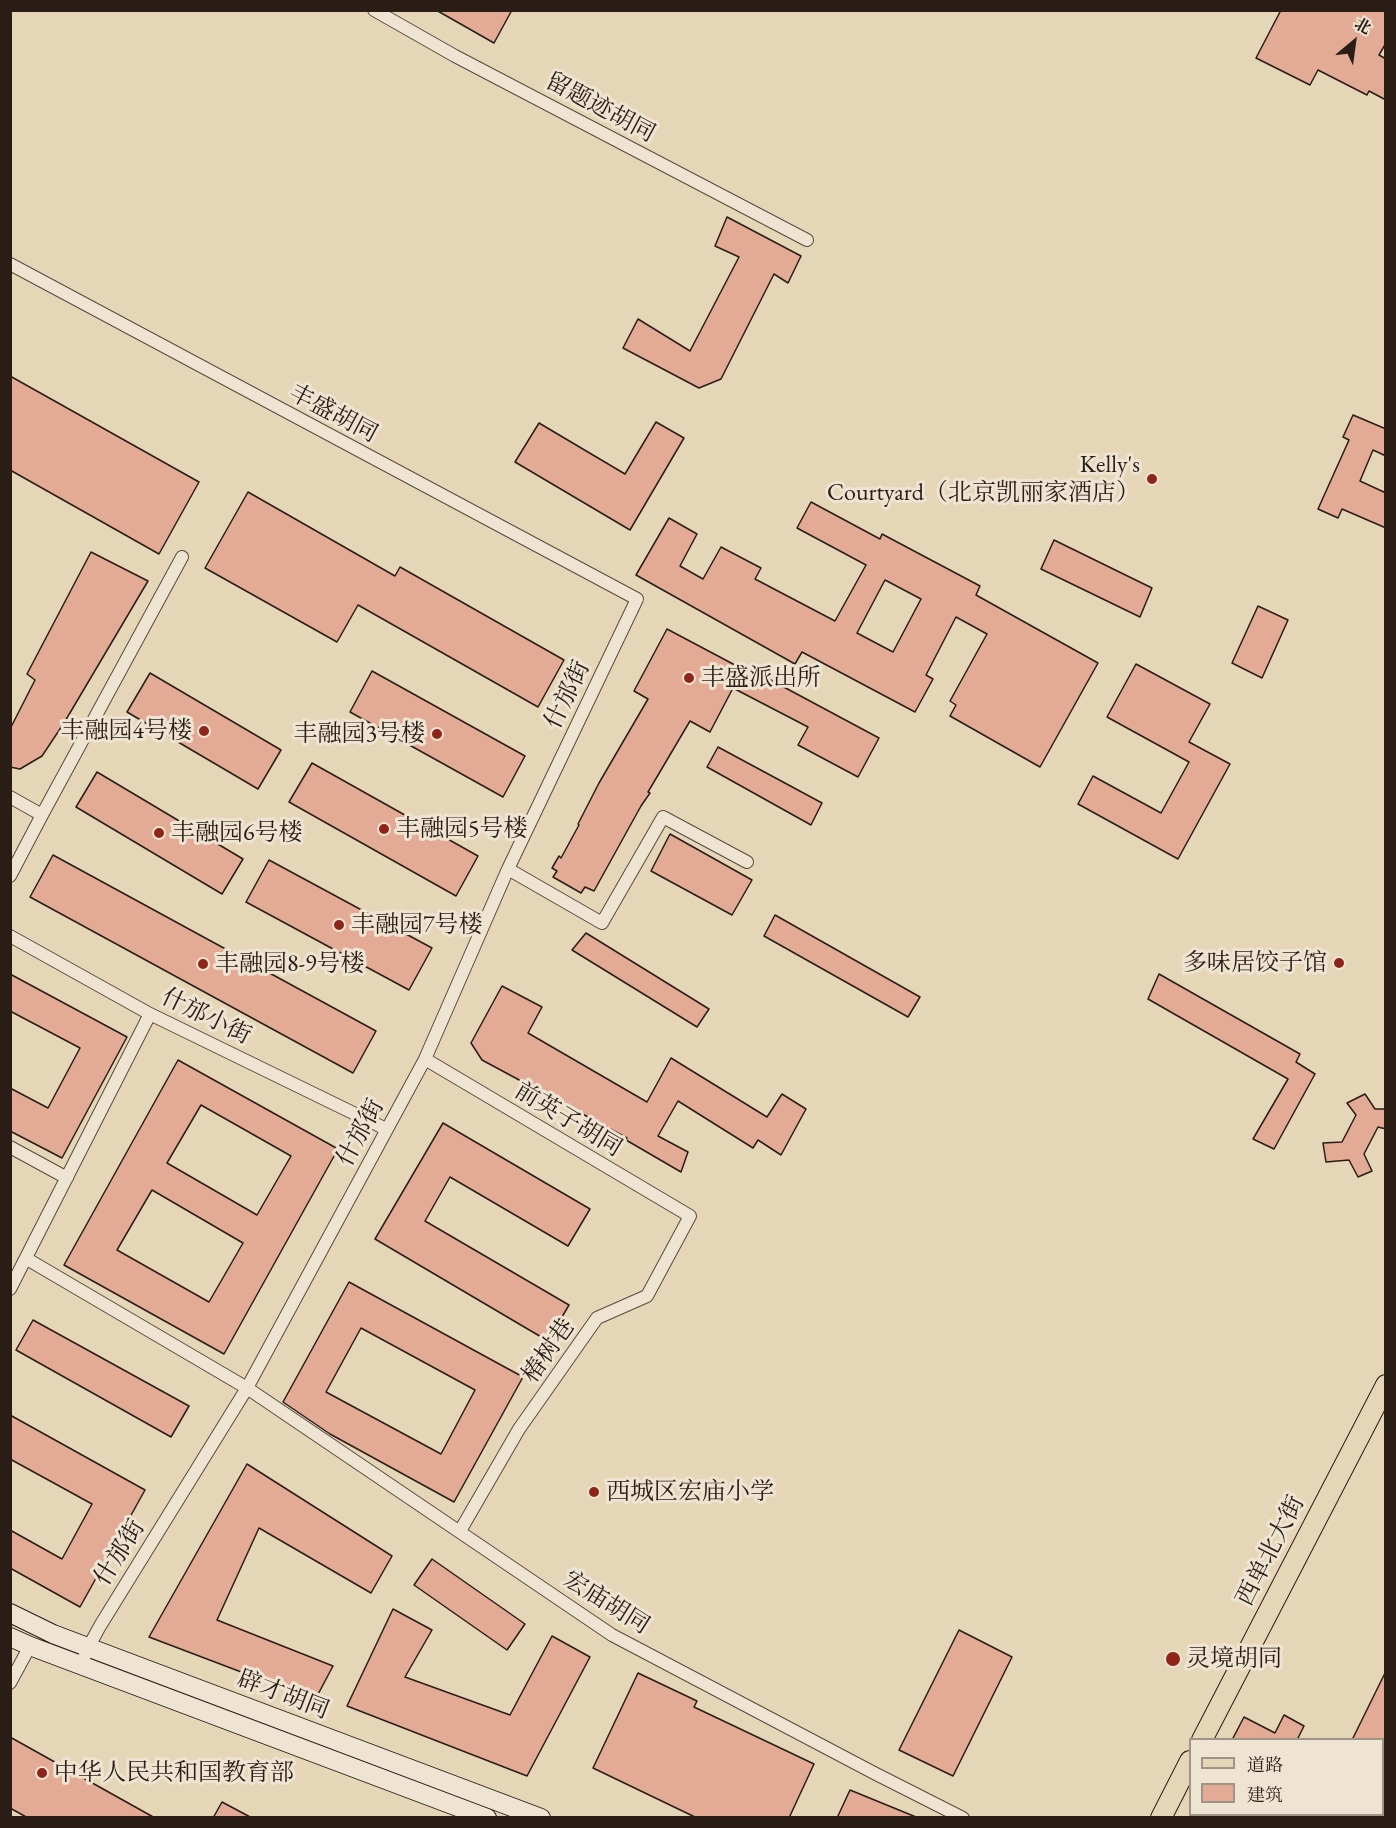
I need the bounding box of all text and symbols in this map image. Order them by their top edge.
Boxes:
north arrow [1324,12,1384,72]
text: 北 [1351,13,1375,39]
street label: 留题迹胡同 [540,67,660,149]
street label: 丰盛胡同 [284,379,382,449]
place label: Kelly's Courtyard（北京凯丽家酒店） [827,451,1140,507]
marker: Kelly's Courtyard（北京凯丽家酒店） [1145,472,1159,486]
street label: 什邡街 [539,656,597,734]
place label: 丰盛派出所 [701,664,821,692]
marker: 丰盛派出所 [682,671,696,685]
place label: 丰融园4号楼 [60,717,192,745]
place label: 丰融园3号楼 [293,720,425,748]
marker: 丰融园4号楼 [197,724,211,738]
marker: 丰融园3号楼 [430,727,444,741]
place label: 丰融园5号楼 [396,815,528,843]
place label: 丰融园6号楼 [171,819,303,847]
marker: 丰融园5号楼 [377,822,391,836]
marker: 丰融园6号楼 [152,826,166,840]
place label: 丰融园7号楼 [351,911,483,939]
marker: 丰融园7号楼 [332,918,346,932]
place label: 多味居饺子馆 [1183,949,1327,977]
place label: 丰融园8-9号楼 [215,950,365,978]
marker: 多味居饺子馆 [1332,956,1346,970]
marker: 丰融园8-9号楼 [196,957,210,971]
street label: 什邡小街 [157,983,255,1051]
street label: 前英子胡同 [509,1077,627,1163]
street label: 什邡街 [331,1094,391,1172]
street label: 椿树巷 [517,1313,581,1389]
place label: 西城区宏庙小学 [606,1478,774,1506]
marker: 西城区宏庙小学 [587,1485,601,1499]
street label: 西单北大街 [1231,1491,1311,1611]
street label: 什邡街 [89,1515,151,1591]
street label: 宏庙胡同 [558,1565,654,1641]
place label: 灵境胡同 [1186,1645,1282,1673]
marker: 灵境胡同 [1164,1650,1182,1668]
street label: 辟才胡同 [233,1664,333,1726]
legend [1189,1738,1384,1816]
text: 道路 [1247,1753,1283,1776]
place label: 中华人民共和国教育部 [54,1759,294,1787]
marker: 中华人民共和国教育部 [35,1766,49,1780]
text: 建筑 [1247,1783,1283,1806]

